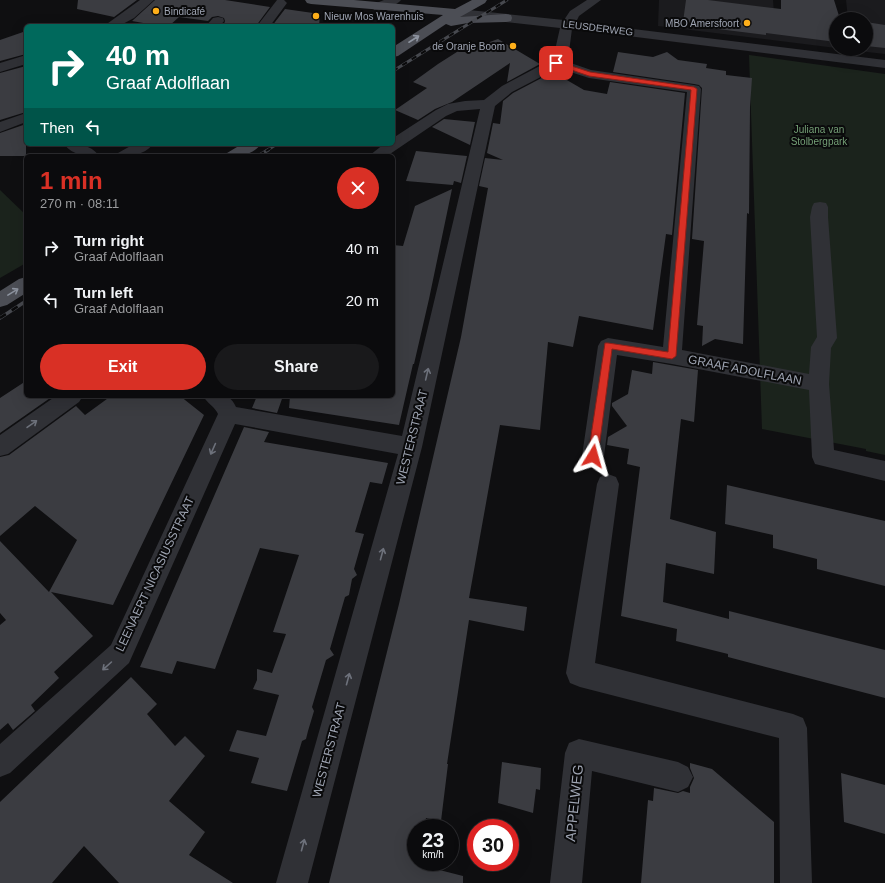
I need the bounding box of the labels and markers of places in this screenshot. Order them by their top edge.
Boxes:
marker: Bindicafé [151,6,161,16]
place label: Bindicafé [164,6,206,17]
marker: Nieuw Mos Warenhuis [311,11,321,21]
place label: Nieuw Mos Warenhuis [324,11,424,22]
place label: MBO Amersfoort [665,18,739,29]
marker: MBO Amersfoort [742,18,752,28]
place label: de Oranje Boom [432,41,505,52]
marker: de Oranje Boom [508,41,518,51]
pin [539,46,573,80]

